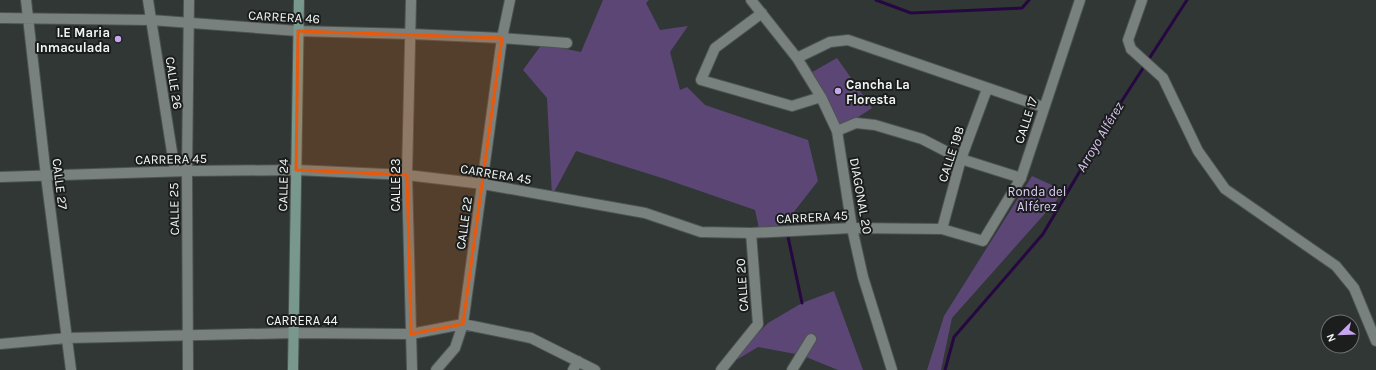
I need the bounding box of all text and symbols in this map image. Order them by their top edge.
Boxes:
street label: CARRERA 46 [248,8,320,26]
place label: I.E Maria Inmaculada [36,25,110,55]
marker: I.E Maria Inmaculada [113,34,123,44]
street label: CALLE 26 [162,56,186,110]
place label: Cancha La Floresta [846,77,910,107]
marker: Cancha La Floresta [833,86,843,96]
street label: CALLE 17 [1011,95,1041,145]
water label: Arroyo Alférez [1072,99,1128,175]
street label: CALLE 19B [935,124,967,184]
street label: CARRERA 45 [135,151,207,167]
street label: CALLE 27 [49,157,71,211]
street label: DIAGONAL 20 [847,157,875,236]
street label: CALLE 24 [275,158,291,212]
street label: CALLE 23 [388,158,403,212]
street label: CARRERA 45 [459,161,533,187]
street label: CALLE 25 [166,182,182,236]
park label: Ronda del Alférez [1008,184,1066,214]
street label: CALLE 22 [453,196,475,250]
street label: CARRERA 45 [776,208,848,226]
street label: CALLE 20 [733,258,751,312]
street label: CARRERA 44 [266,313,338,328]
north arrow [1320,314,1360,354]
text: N [1324,332,1339,344]

